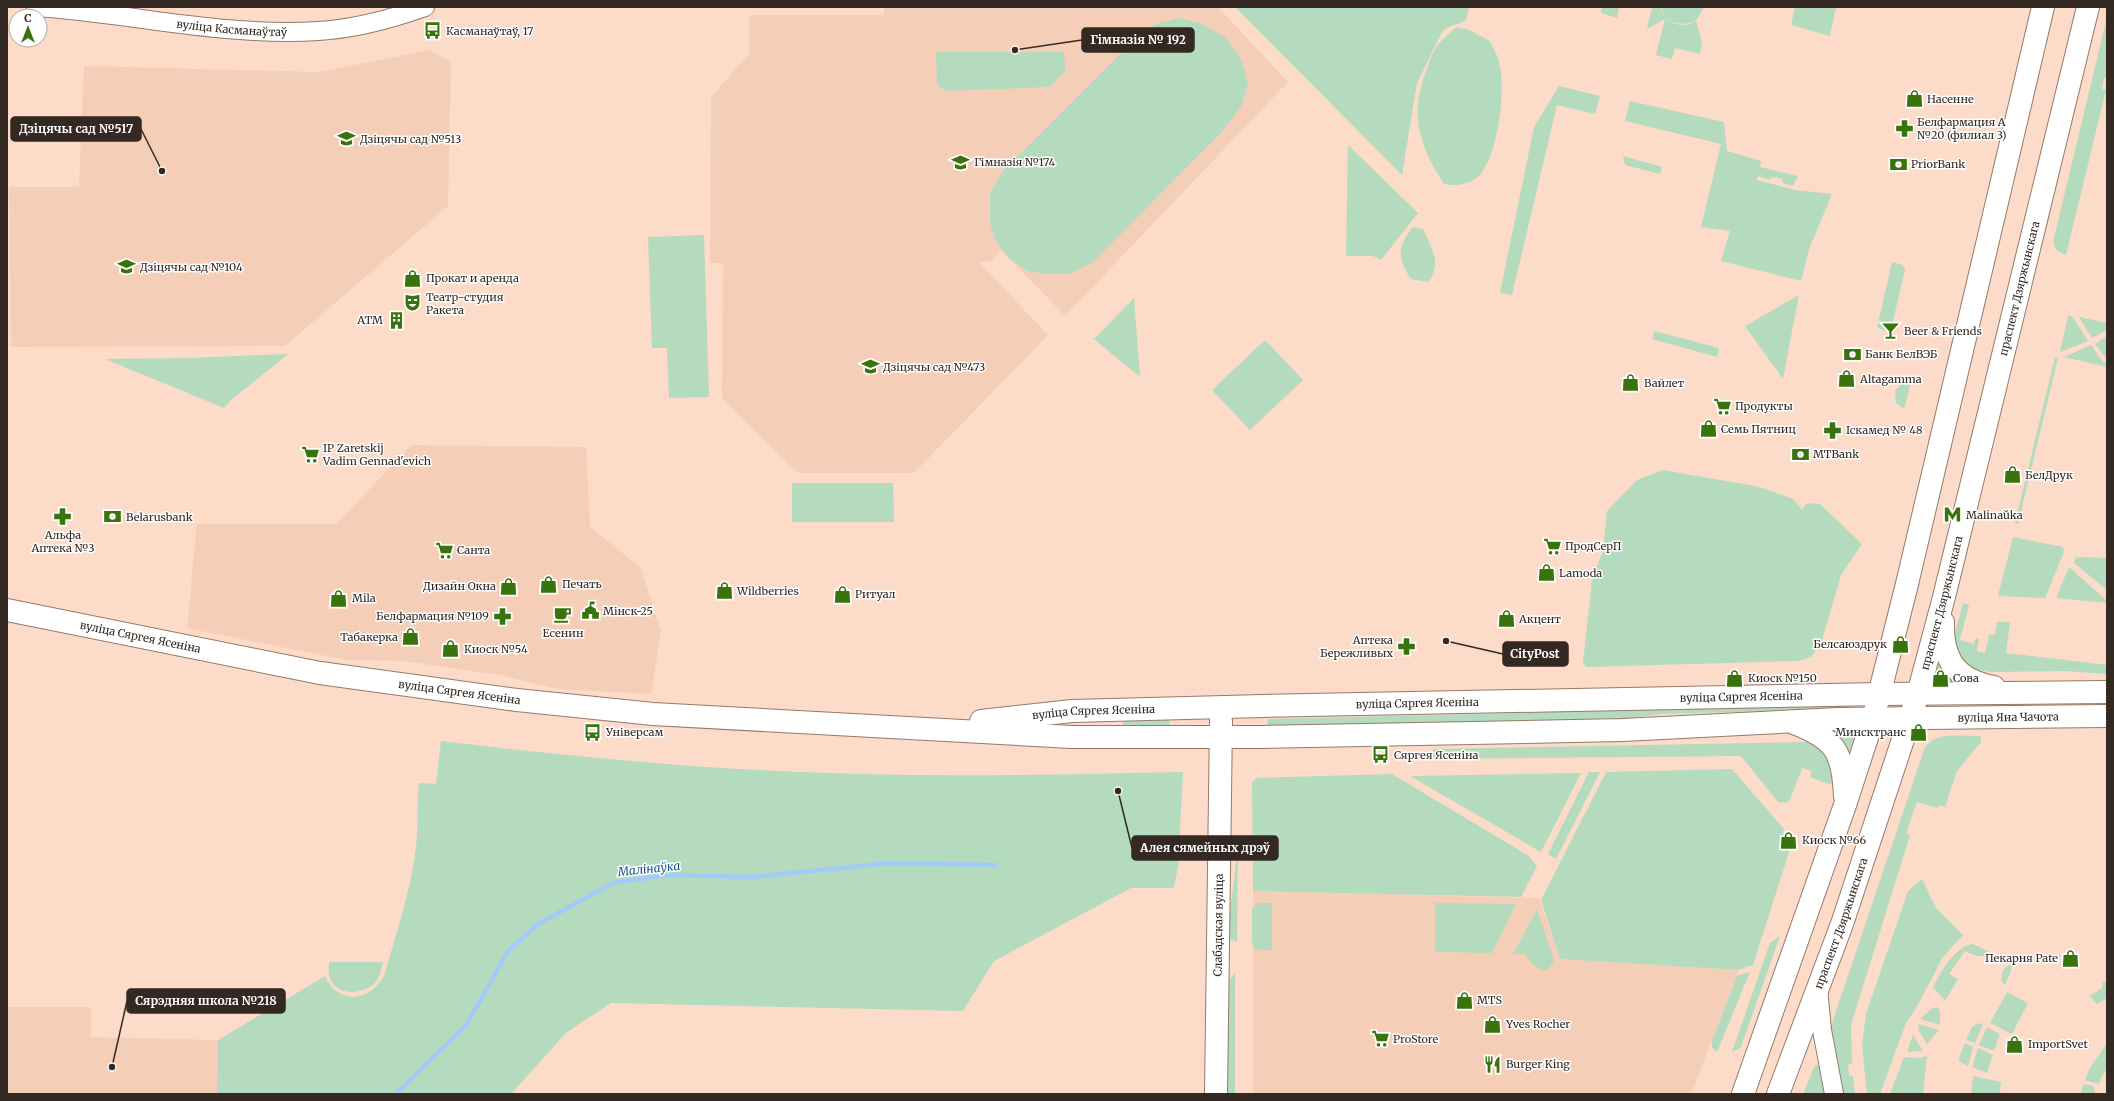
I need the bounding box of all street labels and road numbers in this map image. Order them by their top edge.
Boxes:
street label: вуліца Касманаўтаў [176,17,288,39]
street label: праспект Дзяржынскага [1996,220,2043,357]
street label: праспект Дзяржынскага [1918,534,1966,672]
street label: вуліца Сяргея Ясеніна [79,618,202,656]
street label: вуліца Сяргея Ясеніна [397,677,521,707]
street label: вуліца Сяргея Ясеніна [1680,688,1803,705]
street label: вуліца Сяргея Ясеніна [1356,695,1479,711]
street label: вуліца Сяргея Ясеніна [1031,702,1155,722]
street label: вуліца Яна Чачота [1957,710,2059,725]
street label: праспект Дзяржынскага [1811,856,1870,991]
street label: Слабадская вуліца [1211,873,1226,977]

